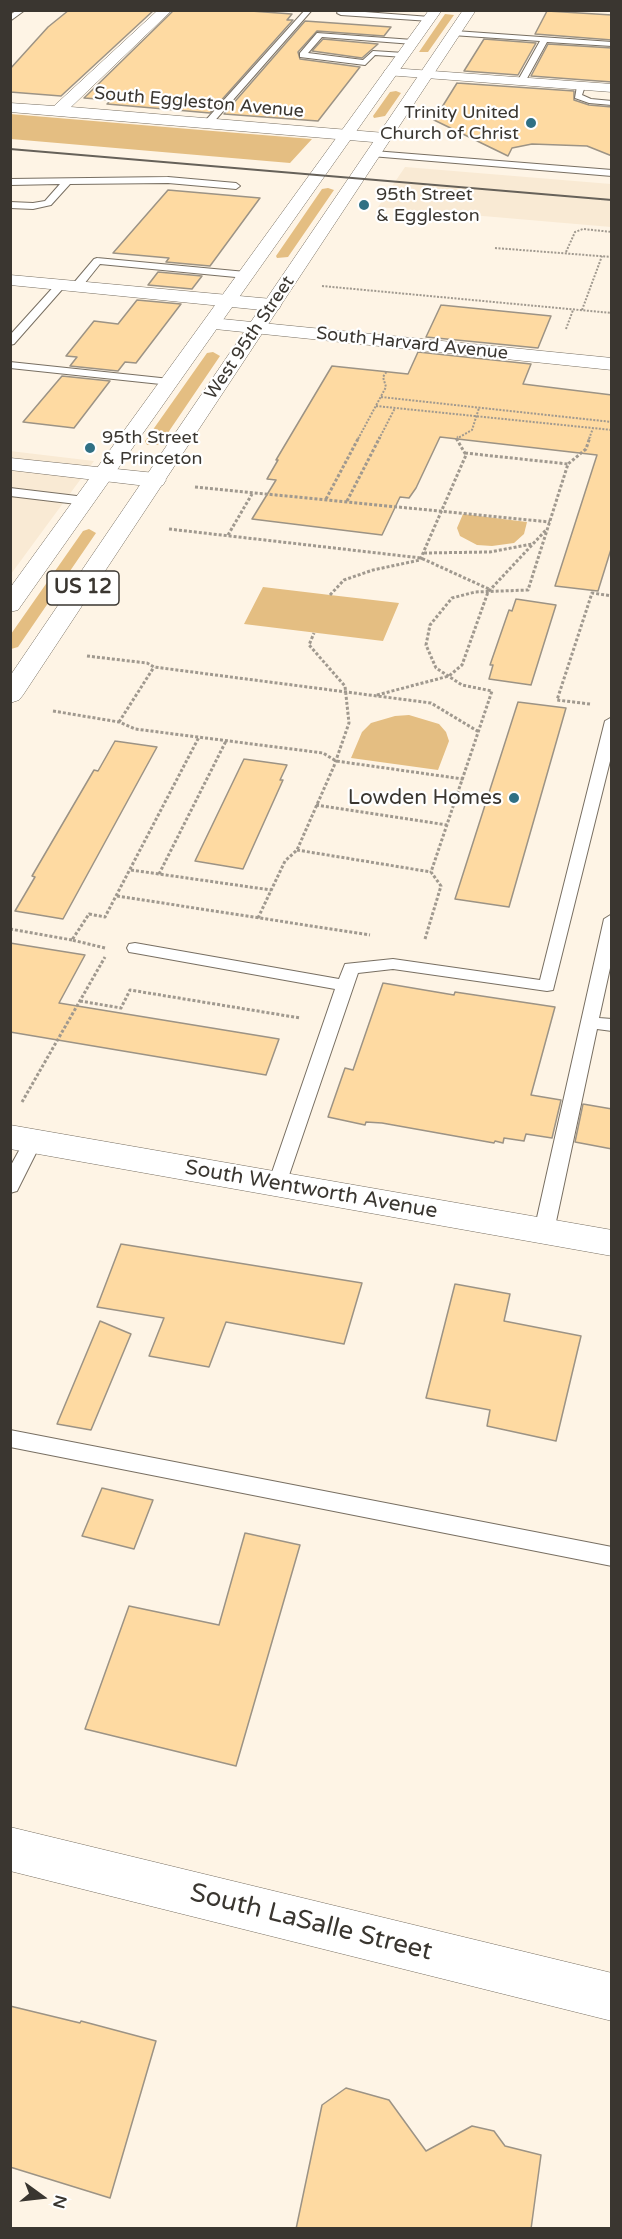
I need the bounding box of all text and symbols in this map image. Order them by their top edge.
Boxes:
street label: South Eggleston Avenue [93,83,305,123]
place label: Trinity United Church of Christ [380,102,519,144]
marker: Trinity United Church of Christ [524,116,538,130]
place label: 95th Street & Eggleston [376,184,480,226]
marker: 95th Street & Eggleston [357,198,371,212]
street label: West 95th Street [201,272,299,404]
street label: South Harvard Avenue [315,323,509,365]
place label: 95th Street & Princeton [102,427,203,470]
marker: 95th Street & Princeton [83,441,97,455]
road number: US 12 [47,571,119,605]
place label: Lowden Homes [348,785,502,811]
marker: Lowden Homes [507,791,521,805]
street label: South Wentworth Avenue [183,1155,439,1225]
street label: South LaSalle Street [187,1878,435,1968]
north arrow [12,2167,72,2227]
text: N [48,2193,71,2210]

